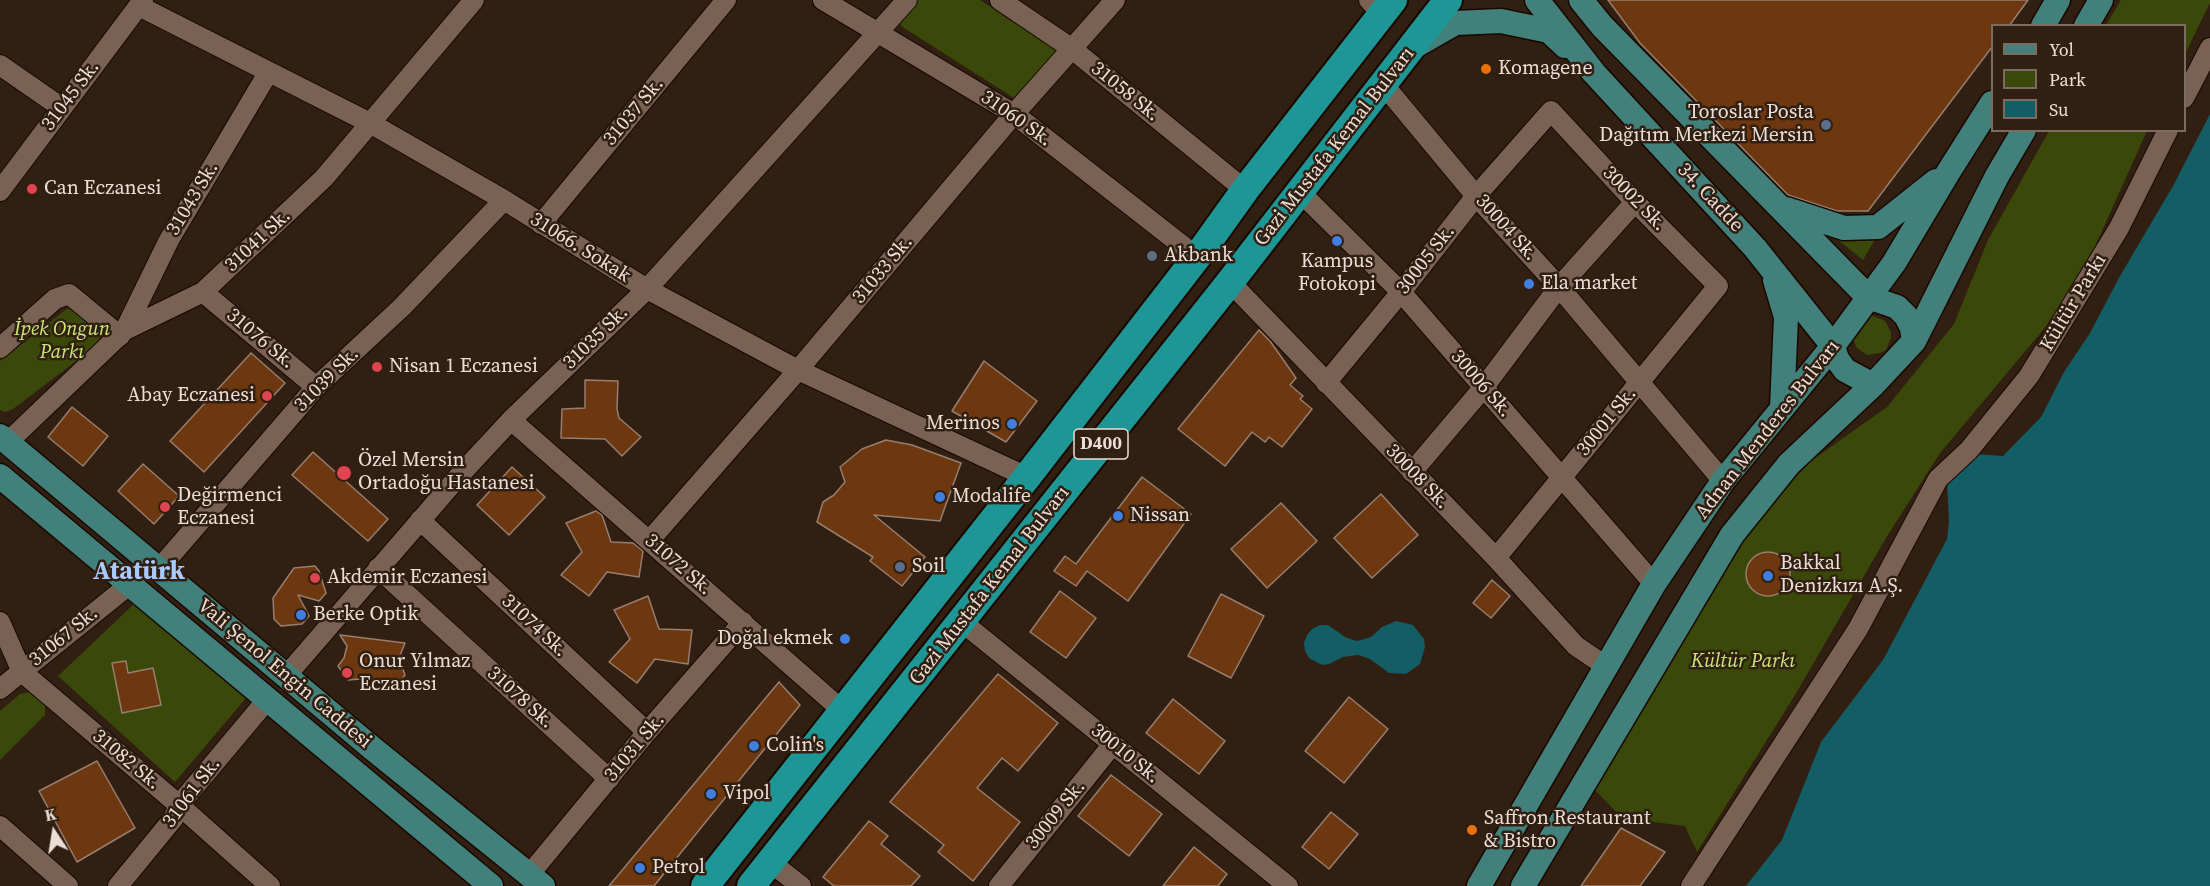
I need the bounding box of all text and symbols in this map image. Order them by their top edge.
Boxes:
legend [1991,24,2186,132]
text: Yol [2049,37,2074,62]
street label: Gazi Mustafa Kemal Bulvarı [1250,43,1420,251]
street label: 31045 Sk. [37,56,105,136]
street label: 31058 Sk. [1086,57,1164,127]
place label: Komagene [1498,57,1593,81]
marker: Komagene [1479,62,1493,76]
text: Park [2049,67,2086,92]
street label: 31037 Sk. [599,73,669,151]
street label: 31060 Sk. [976,86,1056,152]
text: Su [2049,97,2069,122]
place label: Toroslar Posta Dağıtım Merkezi Mersin [1599,101,1814,148]
marker: Toroslar Posta Dağıtım Merkezi Mersin [1819,118,1833,132]
street label: 31043 Sk. [162,158,224,240]
street label: 34. Cadde [1672,158,1748,238]
street label: 30002 Sk. [1597,161,1671,237]
place label: Can Eczanesi [44,177,161,201]
marker: Can Eczanesi [25,182,39,196]
street label: 30004 Sk. [1470,190,1542,266]
street label: 31041 Sk. [220,204,296,278]
street label: 31066. Sokak [525,208,635,288]
street label: 30005 Sk. [1391,220,1461,300]
street label: 31033 Sk. [848,231,918,309]
marker: Kampus Fotokopi [1330,234,1344,248]
place label: Akbank [1164,244,1233,268]
marker: Akbank [1145,249,1159,263]
place label: Kampus Fotokopi [1298,250,1376,297]
street label: Kültür Parkı [2036,250,2112,356]
place label: Ela market [1541,272,1637,296]
marker: Ela market [1522,277,1536,291]
street label: 31035 Sk. [558,301,634,375]
street label: 31076 Sk. [221,304,299,374]
park label: İpek Ongun Parkı [14,318,110,365]
street label: Adnan Menderes Bulvarı [1691,336,1845,524]
street label: 31039 Sk. [290,343,364,417]
street label: 30006 Sk. [1445,345,1517,423]
place label: Nisan 1 Eczanesi [389,355,538,379]
marker: Nisan 1 Eczanesi [370,360,384,374]
street label: 30001 Sk. [1572,383,1642,461]
place label: Abay Eczanesi [127,384,255,408]
marker: Abay Eczanesi [260,389,274,403]
place label: Merinos [926,412,1000,436]
marker: Merinos [1005,417,1019,431]
road number: D400 [1074,429,1128,459]
street label: 30008 Sk. [1380,439,1454,515]
place label: Özel Mersin Ortadoğu Hastanesi [358,449,534,496]
marker: Özel Mersin Ortadoğu Hastanesi [335,464,353,482]
street label: Gazi Mustafa Kemal Bulvarı [905,482,1075,690]
place label: Değirmenci Eczanesi [177,484,282,531]
place label: Modalife [952,485,1031,509]
marker: Modalife [933,490,947,504]
marker: Değirmenci Eczanesi [158,500,172,514]
place label: Nissan [1130,504,1190,528]
marker: Nissan [1111,509,1125,523]
street label: 31072 Sk. [639,529,717,601]
place label: Bakkal Denizkızı A.Ş. [1780,552,1903,599]
place label: Soil [912,555,945,579]
district label: Atatürk [93,556,185,588]
marker: Soil [893,560,907,574]
place label: Akdemir Eczanesi [327,566,487,590]
marker: Bakkal Denizkızı A.Ş. [1761,569,1775,583]
marker: Akdemir Eczanesi [308,571,322,585]
street label: 31074 Sk. [496,589,572,663]
street label: Vali Şenol Engin Caddesi [192,594,376,754]
street label: 31067 Sk. [25,602,103,672]
place label: Berke Optik [313,603,418,627]
marker: Berke Optik [294,608,308,622]
place label: Doğal ekmek [717,627,833,651]
marker: Doğal ekmek [838,632,852,646]
place label: Onur Yılmaz Eczanesi [359,650,470,697]
park label: Kültür Parkı [1691,650,1795,674]
street label: 31078 Sk. [482,662,558,734]
marker: Onur Yılmaz Eczanesi [340,666,354,680]
street label: 31031 Sk. [600,709,670,787]
street label: 30010 Sk. [1086,719,1164,789]
street label: 31082 Sk. [87,725,165,795]
place label: Colin's [766,734,824,758]
marker: Colin's [747,739,761,753]
street label: 31061 Sk. [158,753,226,833]
street label: 30009 Sk. [1021,776,1091,854]
place label: Vipol [723,782,770,806]
marker: Vipol [704,787,718,801]
north arrow [24,802,84,862]
text: K [43,802,58,826]
place label: Saffron Restaurant & Bistro [1484,807,1650,854]
marker: Saffron Restaurant & Bistro [1465,823,1479,837]
place label: Petrol [652,856,705,880]
marker: Petrol [633,861,647,875]

